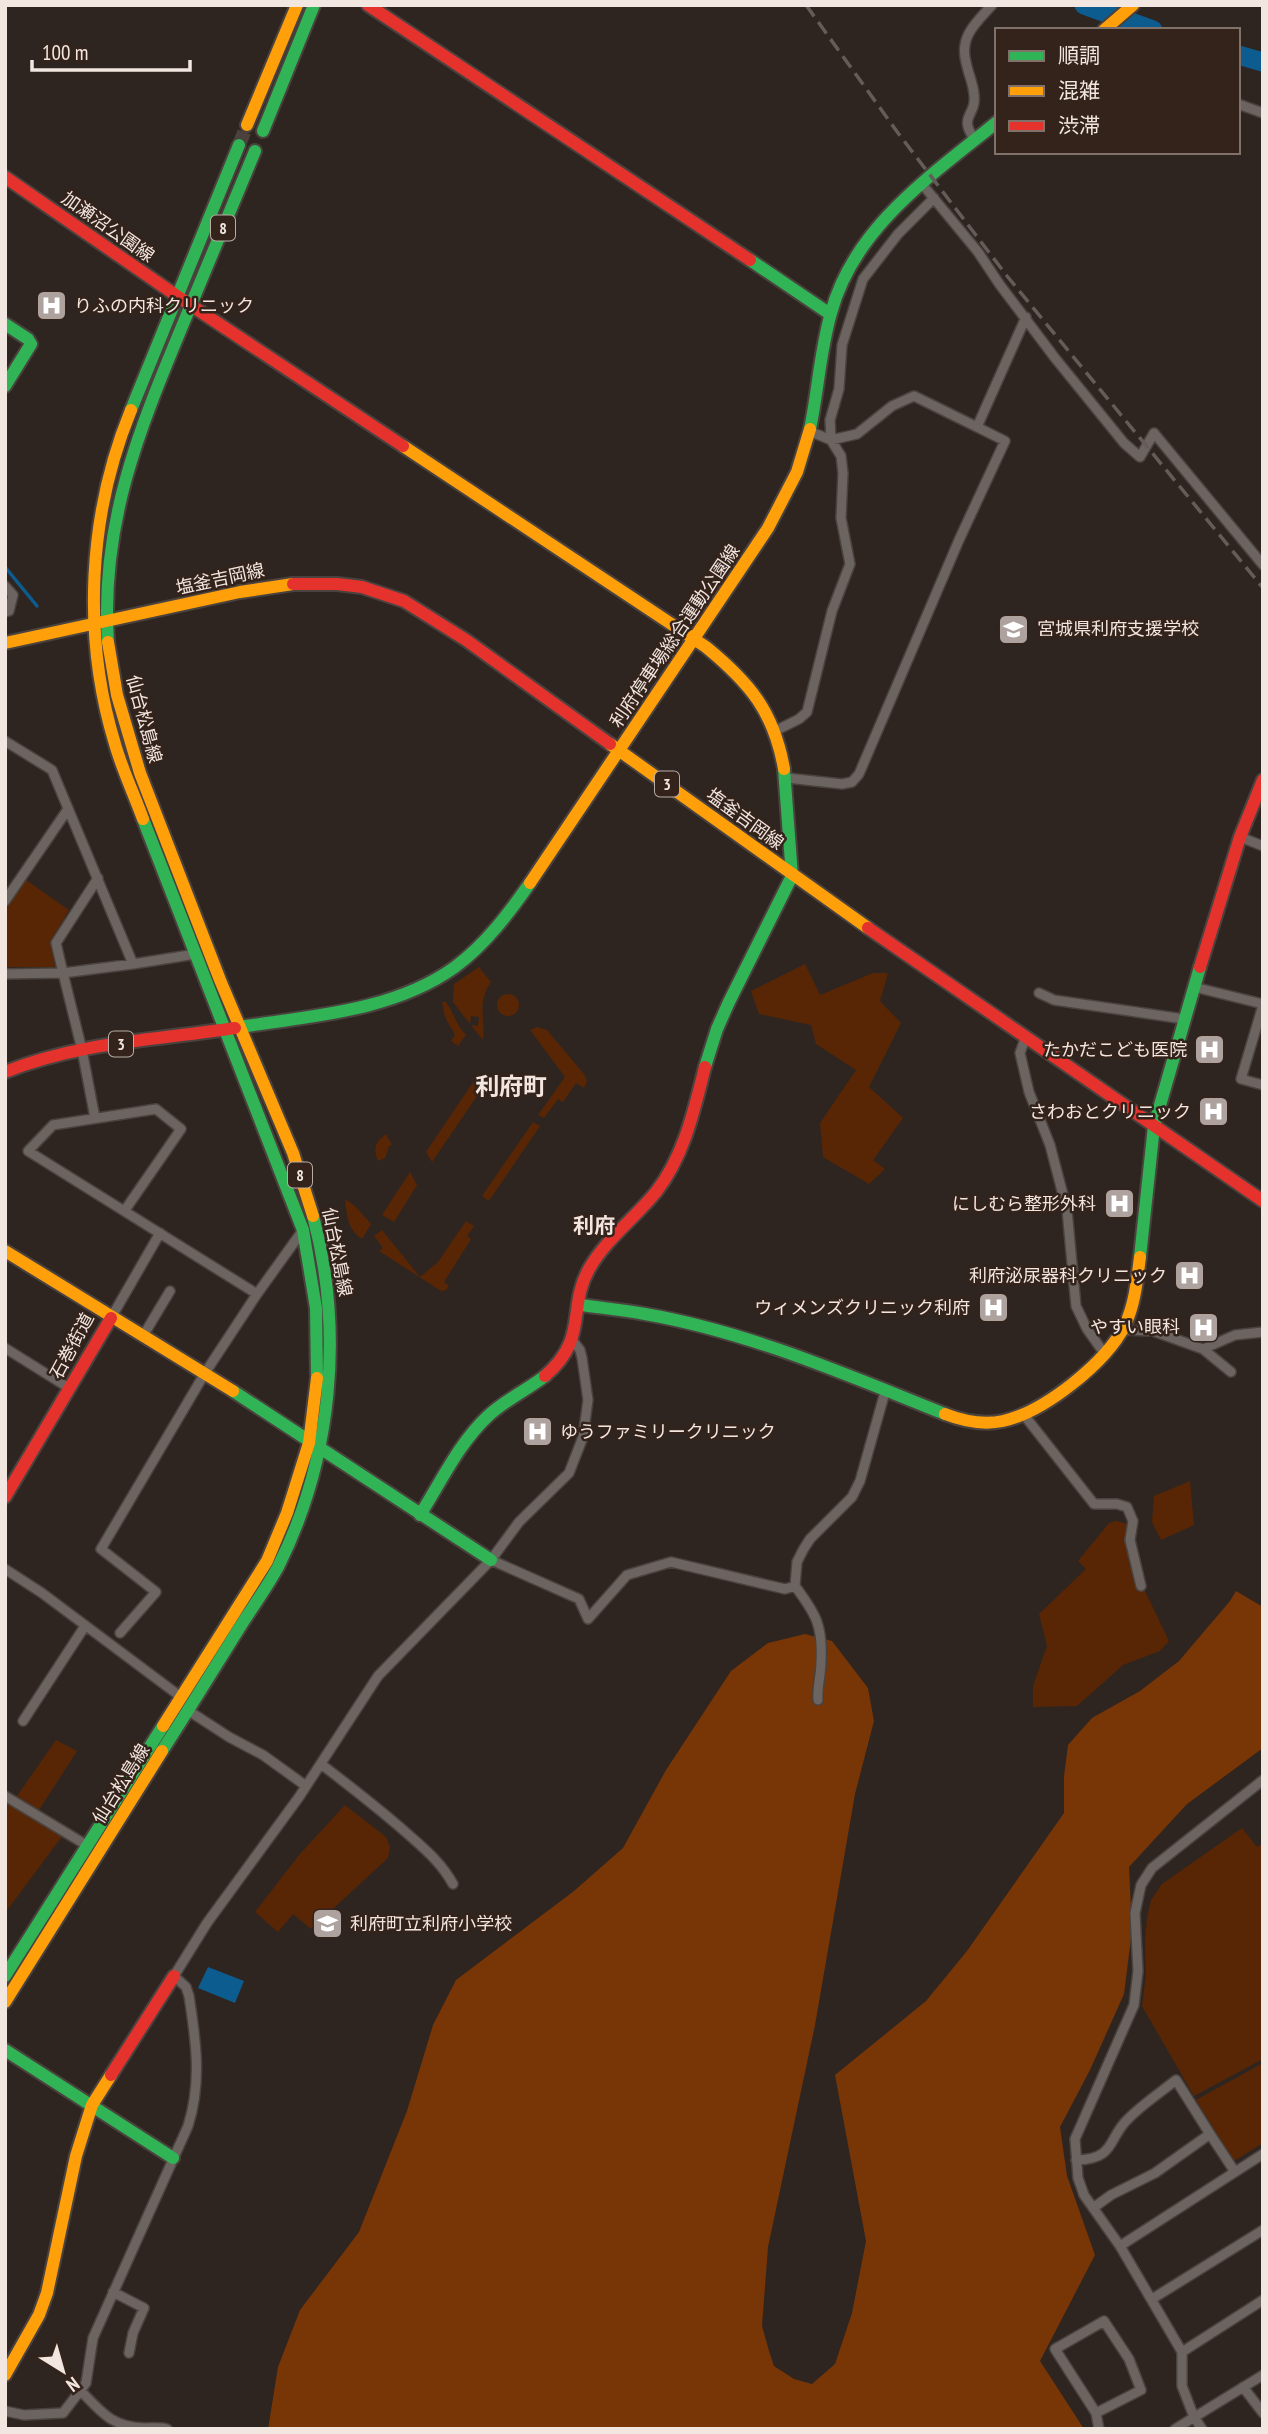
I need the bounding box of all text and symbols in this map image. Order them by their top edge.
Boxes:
scale bar [32,28,189,72]
legend [995,28,1240,154]
text: 100 m [42,39,88,66]
text: 順調 [1058,42,1100,69]
text: 混雑 [1058,77,1100,104]
text: 渋滞 [1058,112,1100,139]
street label: 加瀬沼公園線 [57,186,159,267]
road number: 8 [211,216,235,240]
hospital icon: りふの内科クリニック [34,289,68,323]
place label: りふの内科クリニック [74,294,254,317]
street label: 利府停車場総合運動公園線 [605,540,745,732]
street label: 塩釜吉岡線 [173,558,266,599]
school or university icon: 宮城県利府支援学校 [997,612,1031,646]
place label: 宮城県利府支援学校 [1037,617,1199,640]
street label: 仙台松島線 [122,672,167,765]
road number: 3 [655,772,679,796]
street label: 塩釜吉岡線 [702,783,788,854]
road number: 3 [109,1032,133,1056]
hospital icon: たかだこども医院 [1193,1033,1227,1067]
place label: たかだこども医院 [1043,1038,1187,1061]
district label: 利府町 [475,1071,547,1102]
hospital icon: さわおとクリニック [1197,1095,1231,1129]
place label: さわおとクリニック [1029,1100,1191,1123]
road number: 8 [288,1162,312,1188]
hospital icon: にしむら整形外科 [1102,1187,1136,1221]
place label: にしむら整形外科 [952,1192,1096,1215]
street label: 仙台松島線 [318,1206,357,1298]
district label: 利府 [573,1212,615,1239]
hospital icon: 利府泌尿器科クリニック [1173,1259,1207,1293]
place label: 利府泌尿器科クリニック [969,1264,1167,1287]
hospital icon: ウィメンズクリニック利府 [976,1291,1010,1325]
place label: ウィメンズクリニック利府 [754,1296,970,1319]
street label: 石巻街道 [45,1309,99,1383]
hospital icon: やすい眼科 [1186,1310,1220,1344]
place label: やすい眼科 [1090,1315,1180,1338]
hospital icon: ゆうファミリークリニック [520,1415,554,1449]
place label: ゆうファミリークリニック [560,1420,776,1443]
street label: 仙台松島線 [87,1739,154,1828]
school or university icon: 利府町立利府小学校 [310,1907,344,1941]
place label: 利府町立利府小学校 [350,1912,512,1935]
north arrow [28,2336,98,2406]
text: N [62,2372,85,2397]

